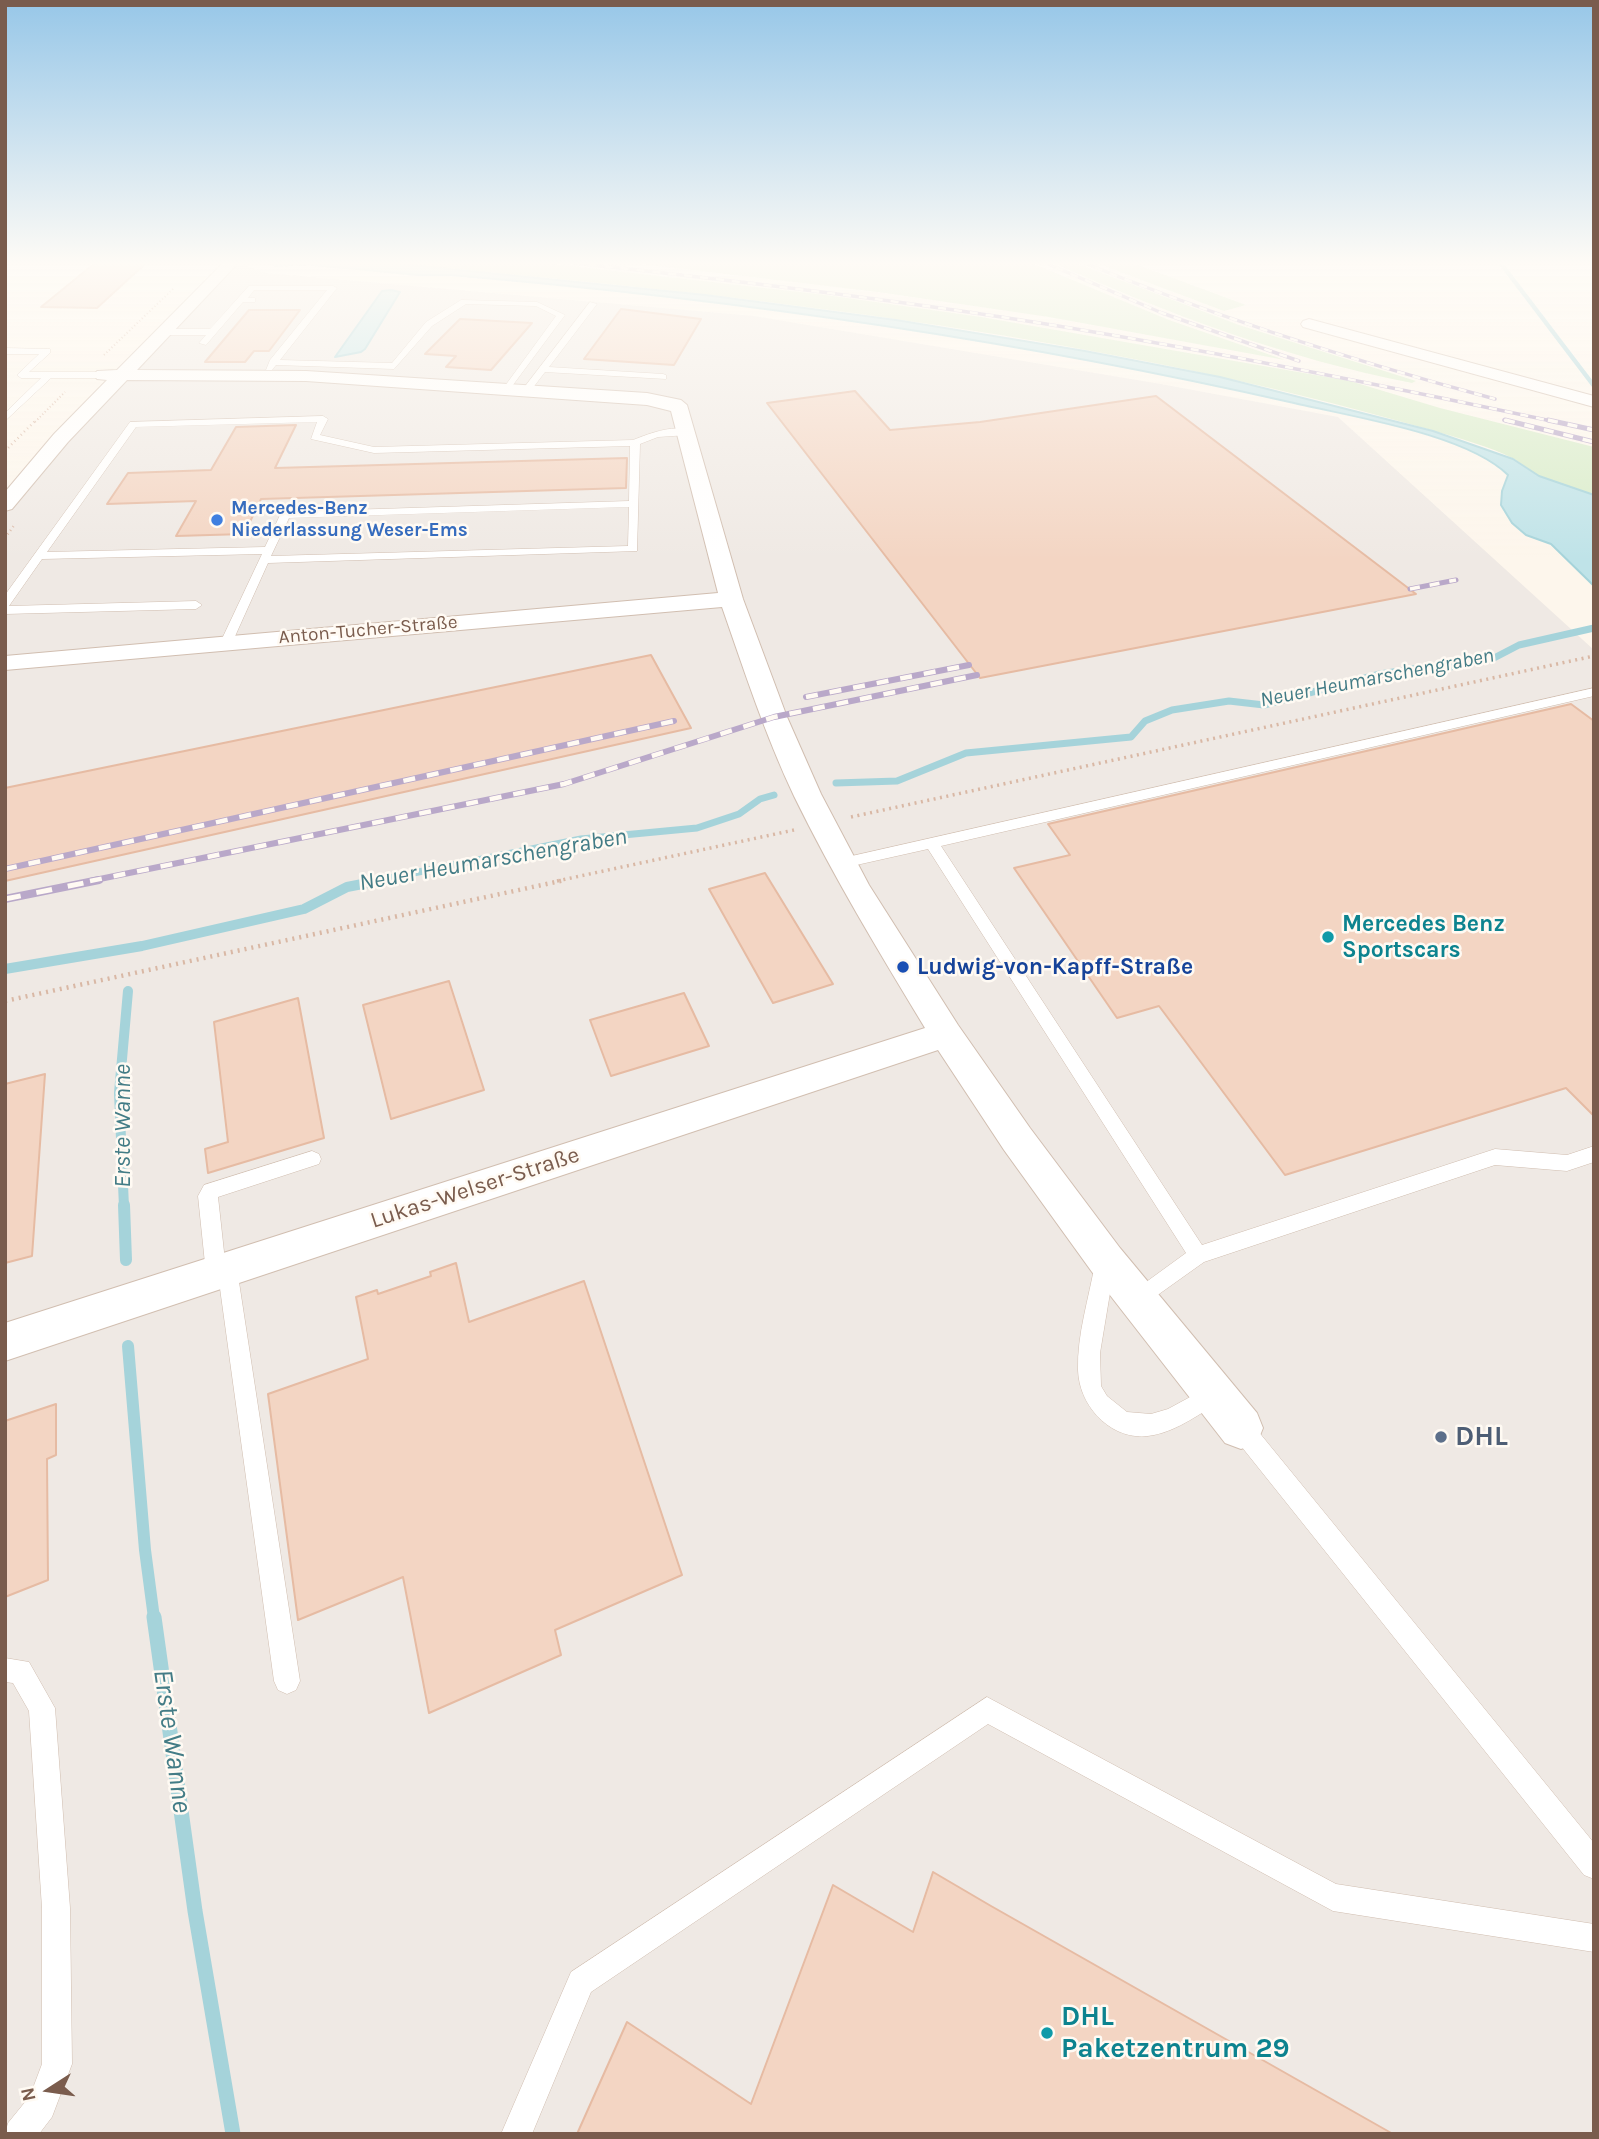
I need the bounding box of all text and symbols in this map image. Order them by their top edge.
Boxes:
place label: Mercedes-Benz Niederlassung Weser-Ems [231,498,468,542]
marker: Mercedes-Benz Niederlassung Weser-Ems [209,512,225,528]
street label: Anton-Tucher-Straße [278,611,458,649]
water label: Neuer Heumarschengraben [1258,643,1496,713]
water label: Neuer Heumarschengraben [357,822,629,898]
place label: Mercedes Benz Sportscars [1342,910,1505,964]
marker: Mercedes Benz Sportscars [1320,929,1336,945]
place label: Ludwig-von-Kapff-Straße [917,953,1193,981]
marker: Ludwig-von-Kapff-Straße [895,959,911,975]
water label: Erste Wanne [109,1064,137,1188]
street label: Lukas-Welser-Straße [367,1141,583,1235]
place label: DHL [1455,1420,1508,1454]
marker: DHL [1433,1429,1449,1445]
water label: Erste Wanne [145,1667,199,1815]
place label: DHL Paketzentrum 29 [1061,2000,1289,2066]
marker: DHL Paketzentrum 29 [1039,2025,1055,2041]
north arrow [14,2055,84,2125]
text: N [16,2085,41,2103]

